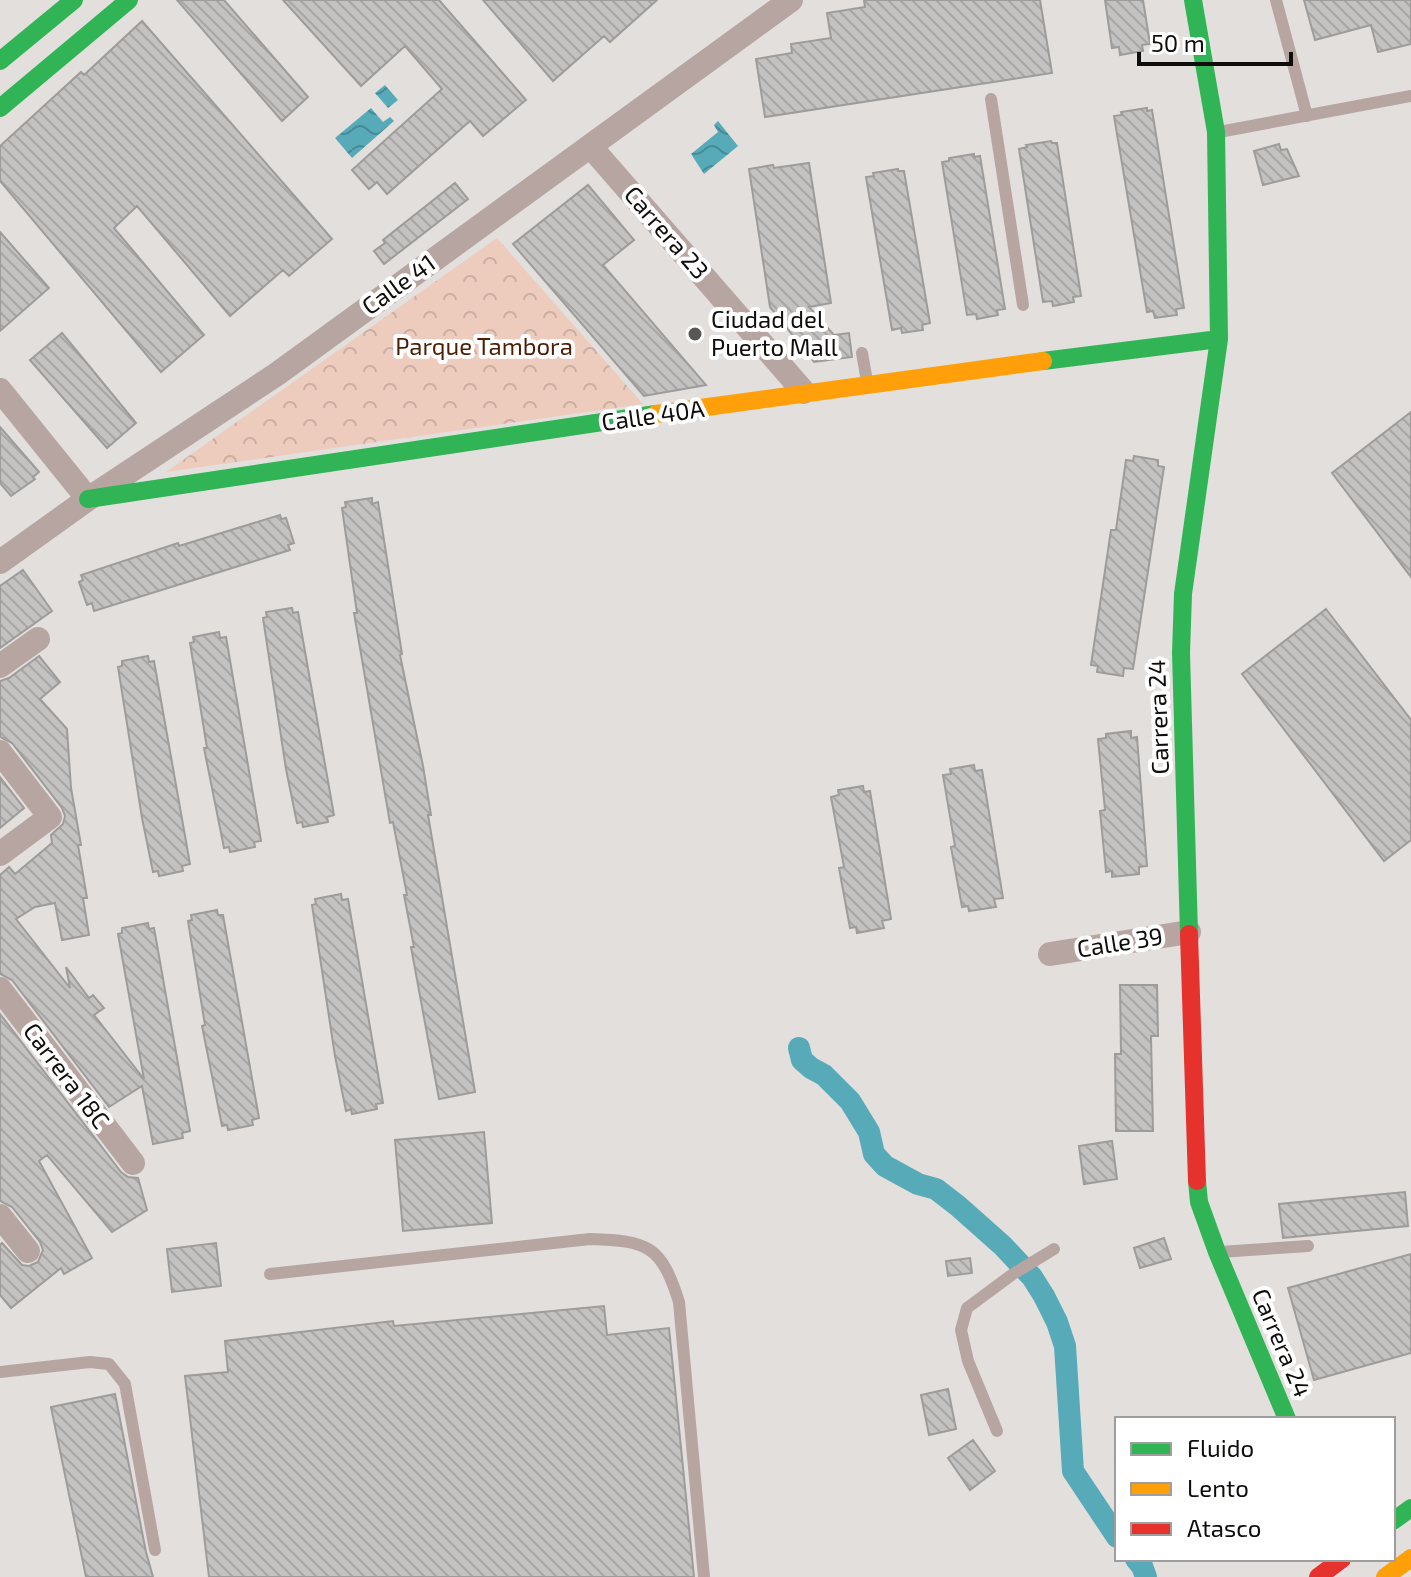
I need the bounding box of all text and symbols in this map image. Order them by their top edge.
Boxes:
scale bar [1139,16,1291,66]
text: 50 m [1151,28,1205,57]
street label: Carrera 23 [619,180,715,284]
street label: Calle 41 [356,247,440,320]
place label: Ciudad del Puerto Mall [711,304,838,361]
marker: Ciudad del Puerto Mall [686,325,704,343]
park label: Parque Tambora [395,331,573,360]
street label: Calle 40A [600,393,706,436]
street label: Carrera 24 [1141,659,1174,775]
street label: Calle 39 [1075,920,1165,963]
street label: Carrera 18C [18,1017,116,1134]
street label: Carrera 24 [1247,1284,1318,1401]
legend [1115,1417,1395,1561]
text: Fluido [1187,1433,1254,1462]
text: Lento [1187,1473,1249,1502]
text: Atasco [1187,1513,1261,1542]

